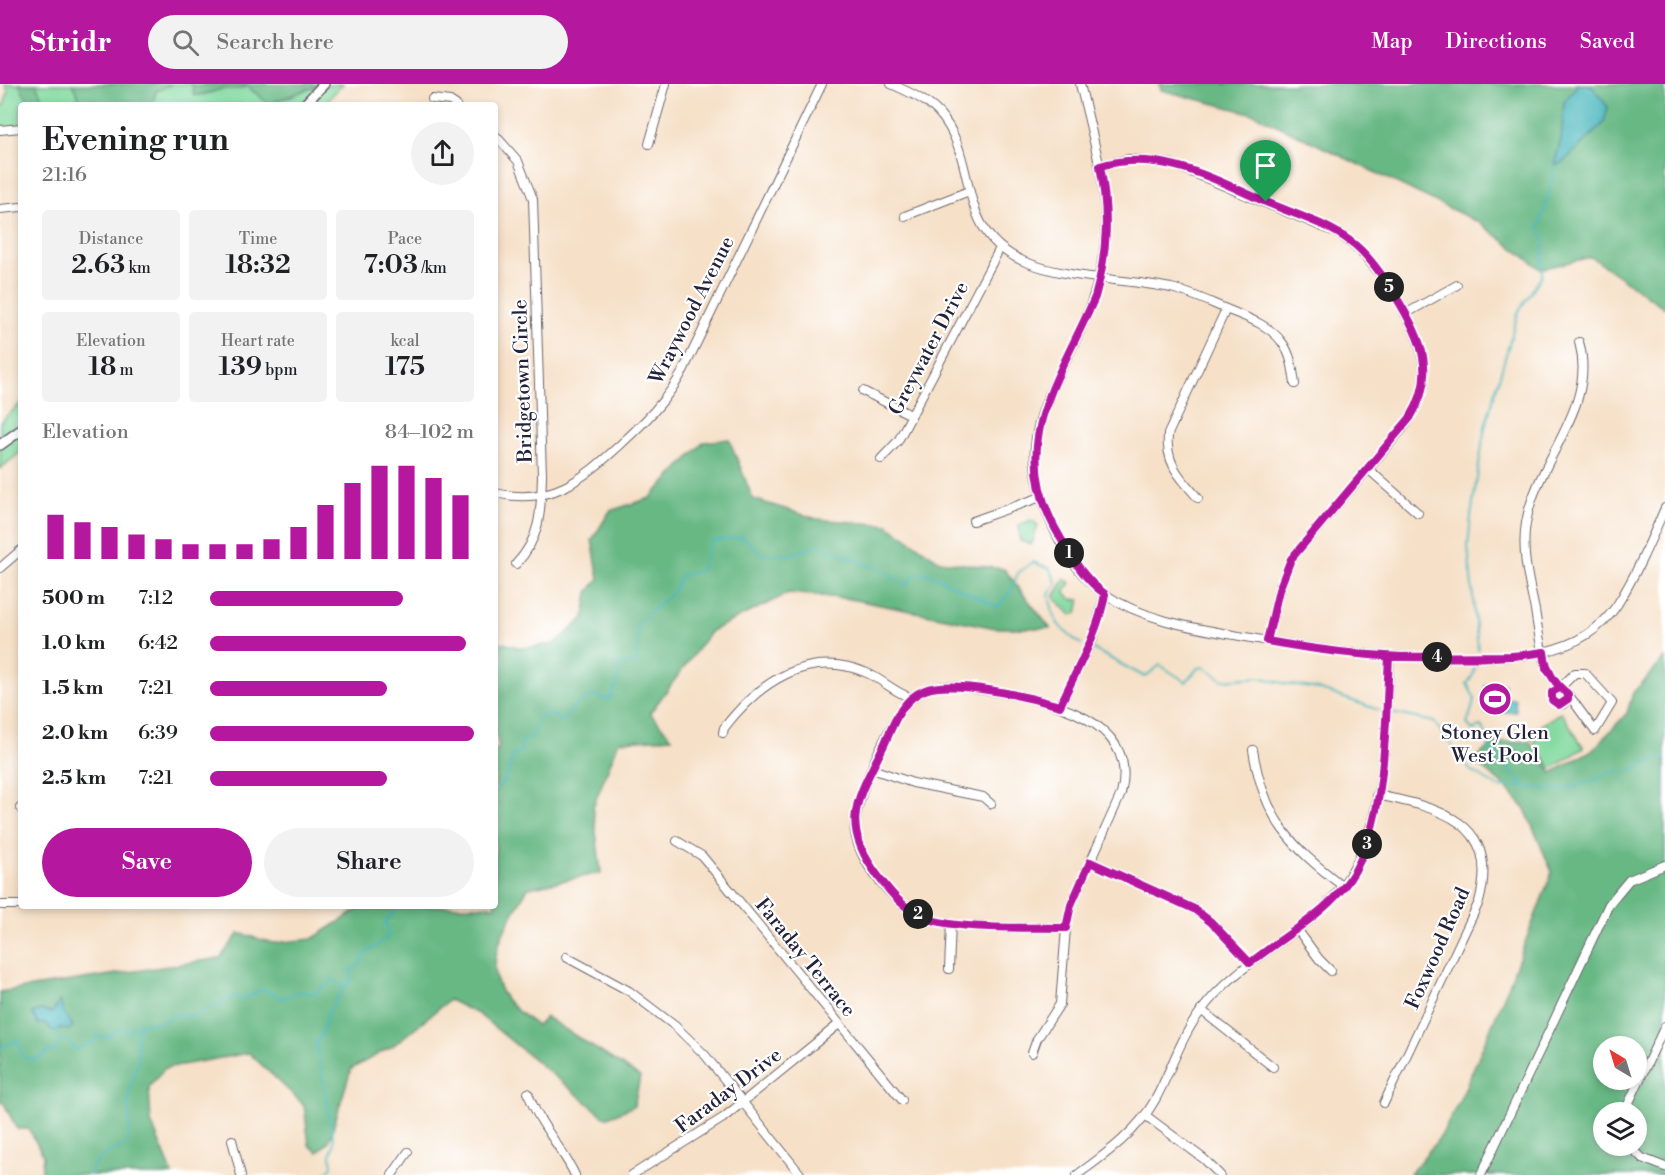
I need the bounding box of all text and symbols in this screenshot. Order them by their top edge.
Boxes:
search box [148,15,568,69]
text: Stridr [30,25,112,60]
icon: search [169,26,202,59]
text: Search here [217,29,334,56]
text: Map [1371,29,1413,55]
text: Directions [1446,29,1547,55]
text: Saved [1580,29,1635,55]
text: Evening run [42,120,229,161]
button: share [411,122,474,185]
pin [1240,140,1291,202]
icon: arrive [1249,149,1282,182]
text: 21:16 [42,163,87,188]
text: Distance [79,229,143,249]
text: Time [239,229,277,249]
text: Pace [388,229,422,249]
street label: Wraywood Avenue [644,232,740,390]
text: 2.63 [71,249,125,281]
text: 18:32 [225,249,291,281]
text: 7:03 [363,249,418,281]
text: km [125,258,151,278]
text: /km [418,258,447,278]
pin: 5 [1374,272,1404,302]
text: 5 [1384,277,1394,297]
street label: Greywater Drive [884,278,975,420]
street label: Bridgetown Circle [508,299,539,464]
text: Elevation [76,331,146,351]
text: Heart rate [221,331,295,351]
text: kcal [390,331,420,351]
text: 18 [88,351,116,383]
text: 139 [218,351,262,383]
text: 175 [385,351,425,383]
text: m [116,360,134,380]
text: bpm [262,360,298,380]
text: Elevation [42,420,129,445]
text: 84–102 m [385,420,474,445]
pin: 1 [1054,538,1084,568]
text: 1 [1065,543,1073,563]
text: 500 m [42,586,105,611]
text: 7:12 [138,586,173,611]
text: 1.0 km [42,631,106,656]
text: 6:42 [138,631,178,656]
pin: 4 [1422,642,1452,672]
text: 4 [1432,647,1442,667]
text: 1.5 km [42,676,103,701]
text: 7:21 [138,676,173,701]
sports icon: Stoney Glen West Pool [1477,681,1513,717]
text: 2.0 km [42,721,108,746]
text: 6:39 [138,721,178,746]
place label: Stoney Glen West Pool [1441,721,1549,769]
text: 2.5 km [42,766,106,791]
text: 7:21 [138,766,173,791]
button: Save [42,828,252,897]
button: Share [264,828,474,897]
pin: 3 [1352,829,1382,859]
text: 3 [1362,834,1372,854]
street label: Foxwood Road [1400,883,1477,1013]
street label: Faraday Terrace [749,893,861,1023]
pin: 2 [903,899,933,929]
text: 2 [913,904,923,924]
north arrow [1593,1036,1647,1090]
map controls [1593,1036,1647,1156]
street label: Faraday Drive [671,1043,787,1139]
button: layers [1593,1102,1647,1156]

